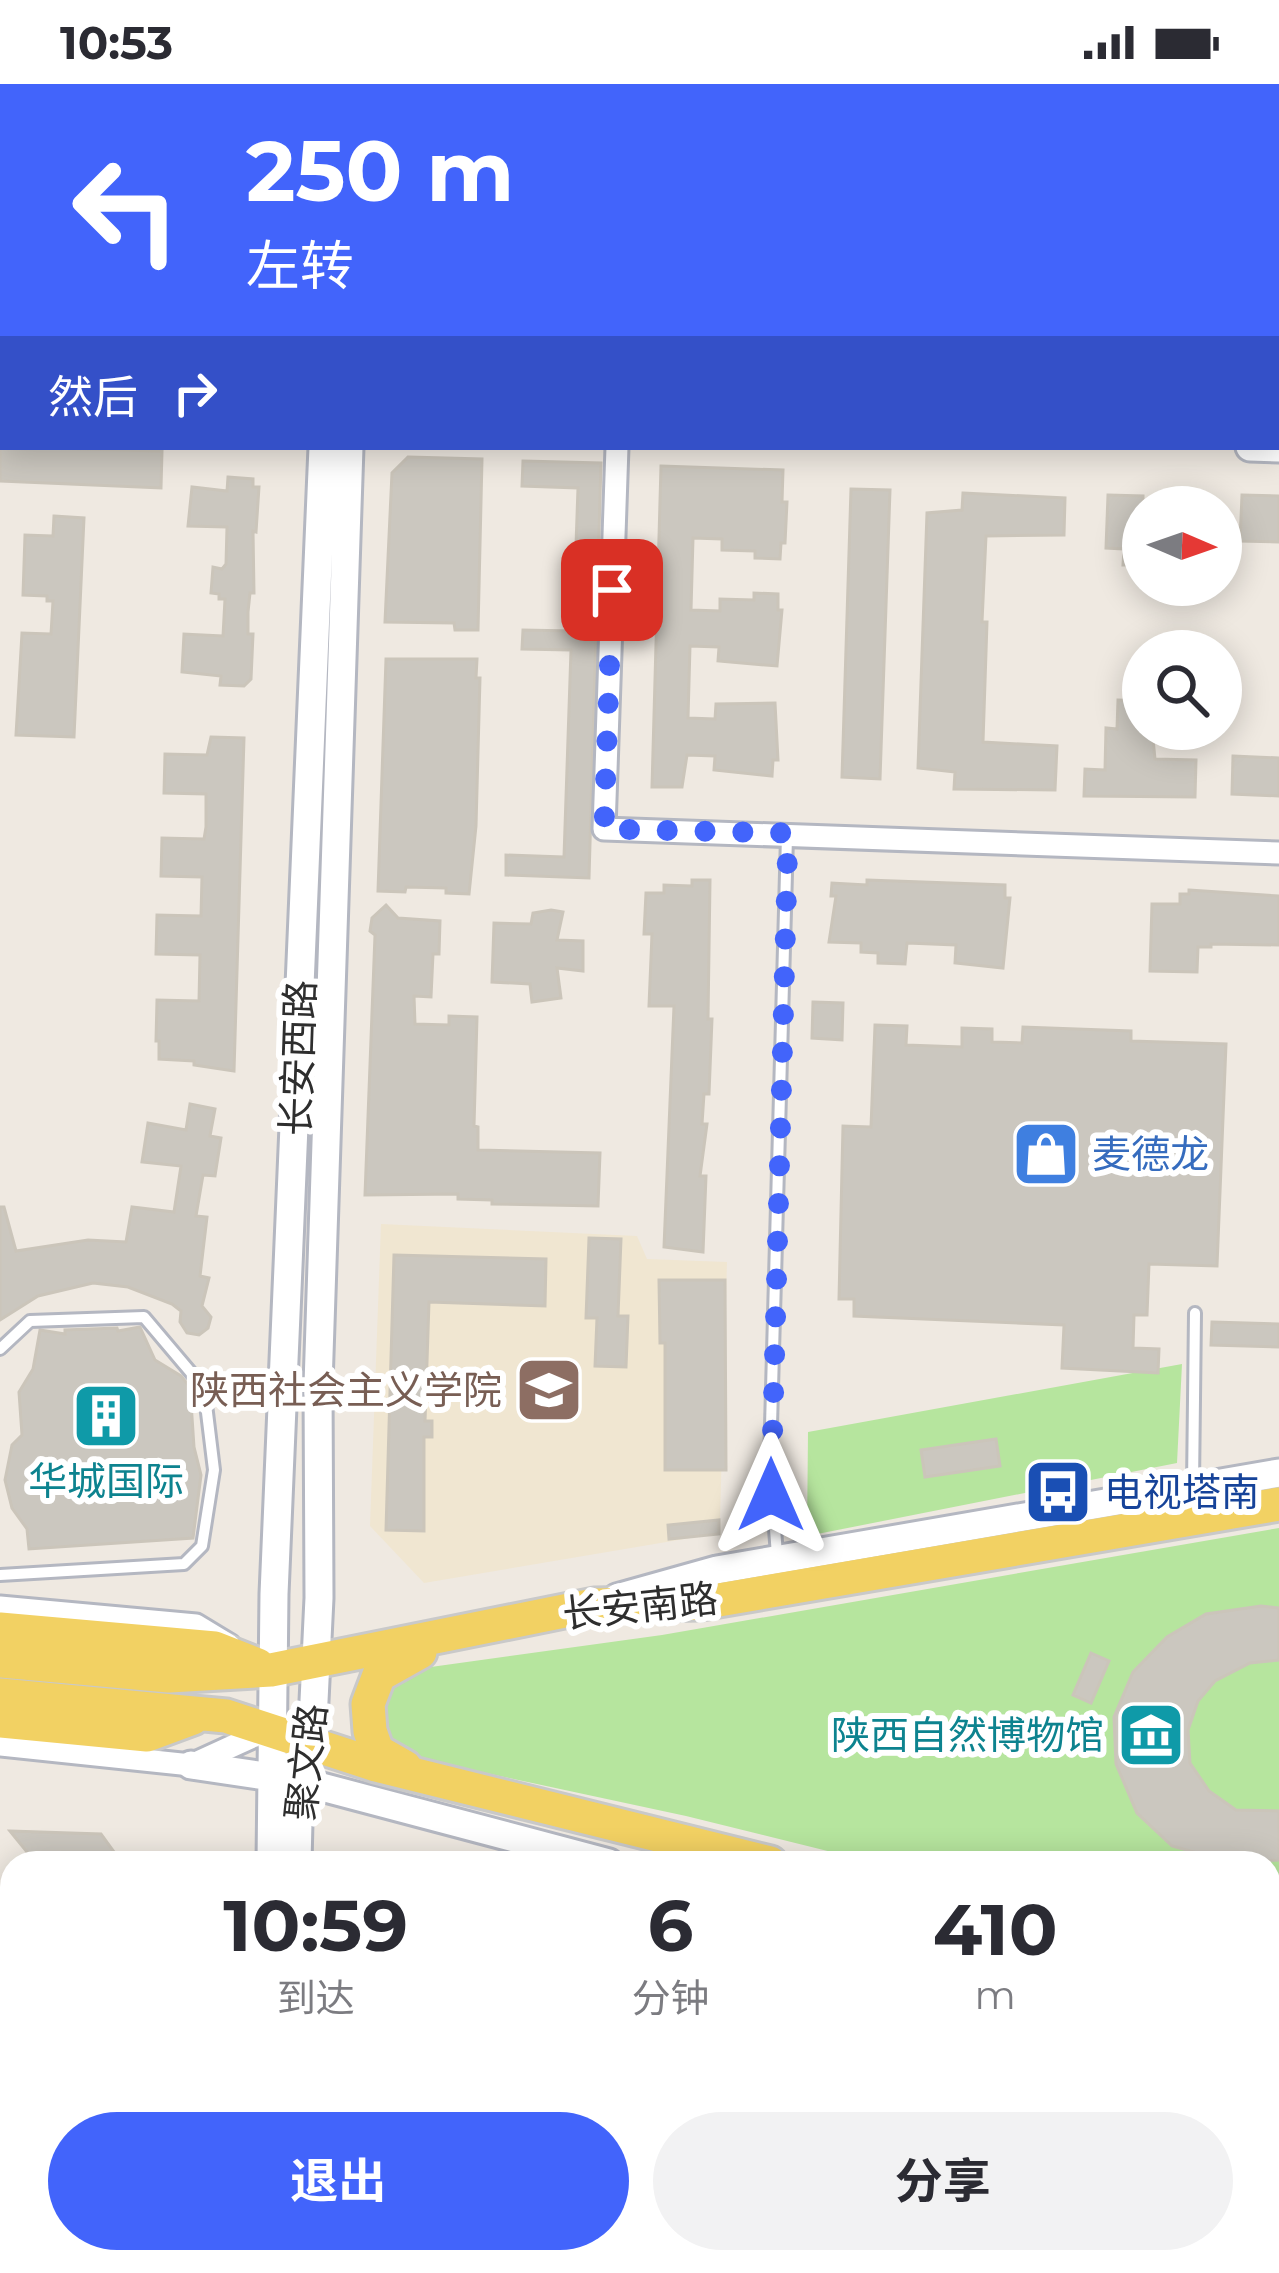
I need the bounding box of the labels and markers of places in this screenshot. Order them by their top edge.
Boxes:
pin [561,539,663,641]
shop icon: 麦德龙 [1011,1119,1081,1189]
place label: 麦德龙 [1092,1130,1209,1178]
school or university icon: 陕西社会主义学院 [514,1355,584,1425]
place label: 陕西社会主义学院 [190,1366,502,1414]
building icon: 华城国际 [71,1381,141,1451]
place label: 华城国际 [28,1457,184,1505]
bus stop icon: 电视塔南 [1023,1457,1093,1527]
place label: 电视塔南 [1104,1468,1260,1516]
museum icon: 陕西自然博物馆 [1116,1700,1186,1770]
place label: 陕西自然博物馆 [831,1711,1104,1759]

